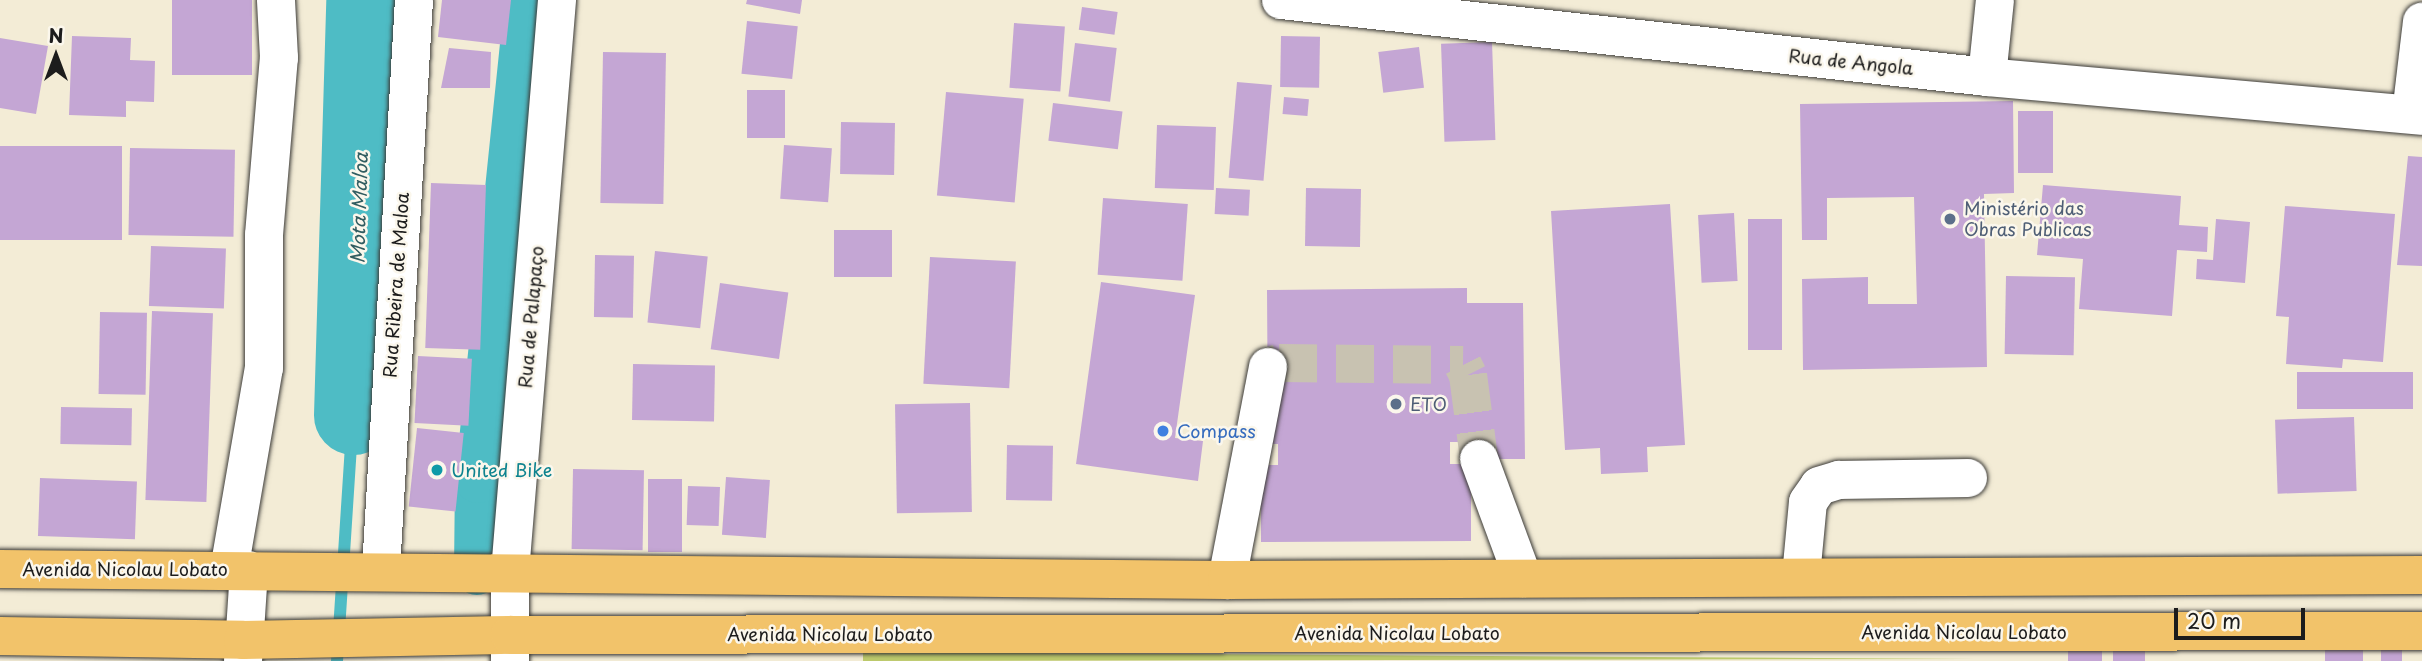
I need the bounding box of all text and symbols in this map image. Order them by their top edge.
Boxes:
north arrow [21,21,91,91]
text: N [48,21,64,49]
street label: Rua de Angola [1786,45,1916,79]
water label: Mota Maloa [346,152,372,264]
street label: Rua Ribeira de Maloa [379,191,413,379]
place label: Ministério das Obras Publicas [1964,198,2092,241]
marker: Ministério das Obras Publicas [1942,211,1958,227]
street label: Rua de Palapaço [514,244,548,390]
place label: ETO [1410,393,1447,415]
marker: ETO [1388,396,1404,412]
place label: Compass [1177,420,1256,442]
marker: Compass [1155,423,1171,439]
place label: United Bike [451,459,553,481]
marker: United Bike [429,462,445,478]
street label: Avenida Nicolau Lobato [22,558,228,580]
scale bar [2177,594,2308,638]
text: 20 m [2187,604,2241,636]
street label: Avenida Nicolau Lobato [1861,621,2067,643]
street label: Avenida Nicolau Lobato [1294,622,1500,644]
street label: Avenida Nicolau Lobato [727,623,933,645]

